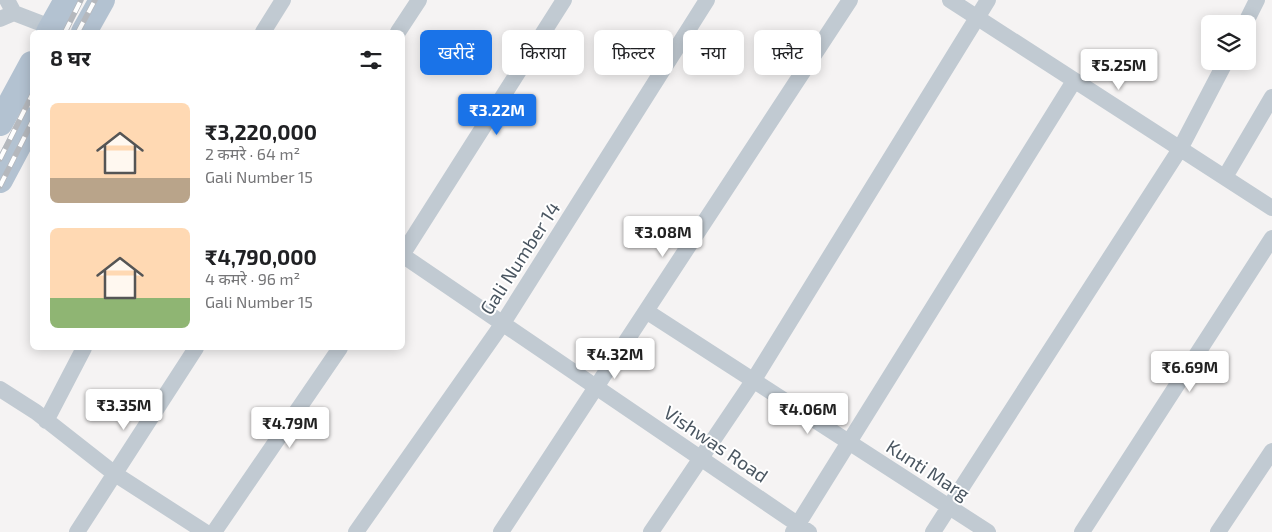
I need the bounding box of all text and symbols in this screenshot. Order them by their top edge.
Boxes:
map controls [1201,15,1256,70]
button: layers [1201,15,1256,70]
chip: खरीदें [420,30,492,75]
chip: किराया [502,30,584,75]
chip: फ़िल्टर [594,30,673,75]
chip: नया [683,30,744,75]
chip: फ़्लैट [754,30,821,75]
text: 8 घर [50,45,91,70]
icon: filters [357,46,385,74]
pin: ₹5.25M [1078,48,1160,91]
text: ₹5.25M [1092,55,1146,74]
pin: ₹3.22M [456,94,538,136]
text: ₹3.22M [469,100,525,119]
text: ₹3,220,000 [205,119,317,144]
icon: home [90,123,150,183]
text: 2 कमरे · 64 m² [205,144,300,163]
text: Gali Number 15 [205,167,313,186]
street label: Gali Number 14 [475,197,565,318]
pin: ₹3.08M [622,216,704,258]
text: ₹3.08M [634,222,692,241]
text: ₹4,790,000 [205,244,317,269]
icon: home [90,248,150,308]
text: 4 कमरे · 96 m² [205,269,300,288]
text: Gali Number 15 [205,292,313,311]
pin: ₹4.32M [574,338,656,380]
text: ₹4.32M [587,344,643,363]
pin: ₹6.69M [1149,350,1231,393]
text: ₹6.69M [1162,357,1218,376]
pin: ₹3.35M [83,388,165,431]
pin: ₹4.06M [767,392,849,435]
text: ₹3.35M [97,395,151,414]
text: ₹4.06M [779,399,837,418]
street label: Vishwas Road [660,400,773,487]
pin: ₹4.79M [249,406,331,449]
text: ₹4.79M [262,413,318,432]
street label: Kunti Marg [882,434,974,505]

